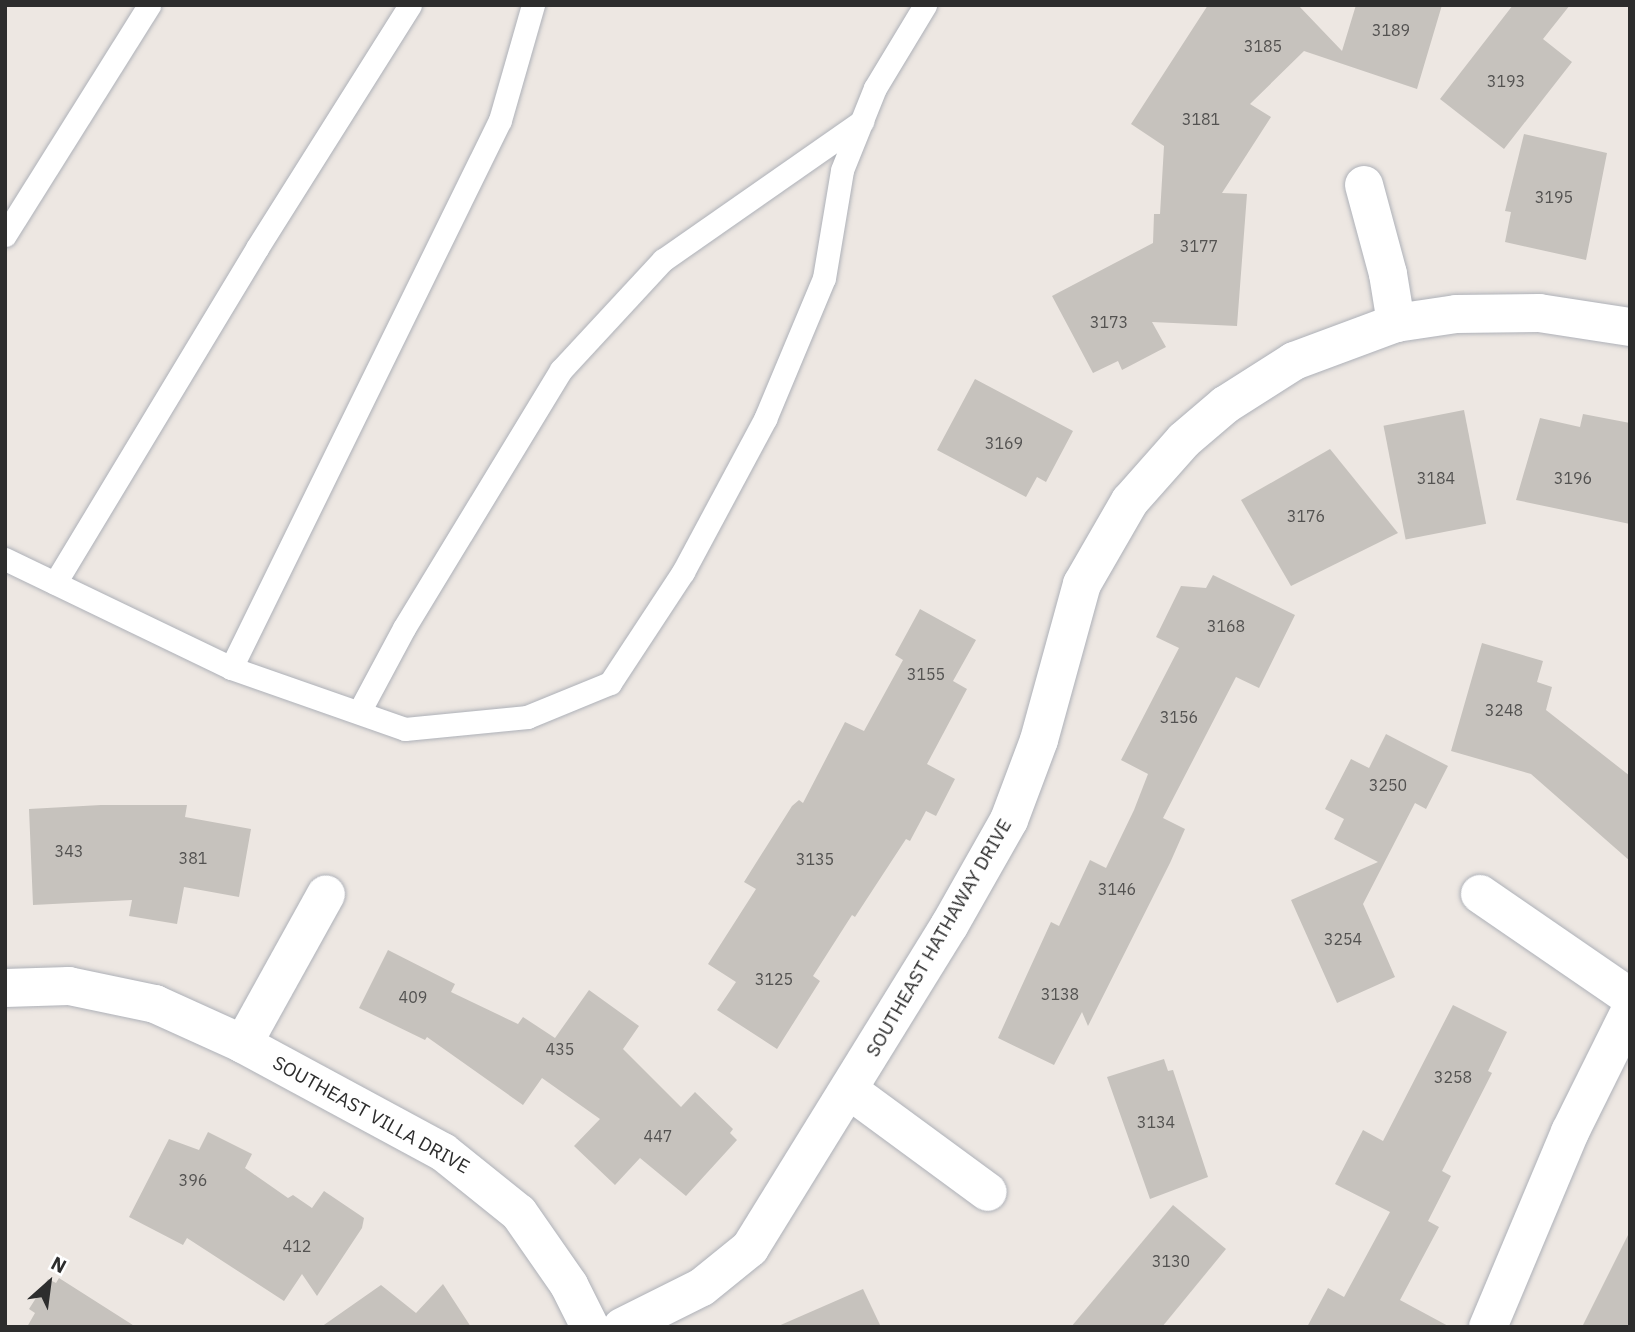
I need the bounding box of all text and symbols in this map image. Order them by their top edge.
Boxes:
house number: 3189 [1372,20,1410,40]
house number: 3185 [1244,36,1282,56]
house number: 3193 [1487,71,1525,91]
house number: 3181 [1182,109,1220,129]
house number: 3195 [1535,187,1573,207]
house number: 3177 [1180,236,1218,256]
house number: 3173 [1090,312,1128,332]
house number: 3169 [985,433,1023,453]
house number: 3184 [1417,468,1455,488]
house number: 3196 [1554,468,1592,488]
house number: 3176 [1287,506,1325,526]
house number: 3168 [1207,616,1245,636]
house number: 3155 [907,664,945,684]
house number: 3248 [1485,700,1523,720]
house number: 3156 [1160,707,1198,727]
house number: 3250 [1369,775,1407,795]
street label: SOUTHEAST HATHAWAY DRIVE [861,815,1017,1061]
house number: 343 [55,841,83,861]
house number: 381 [179,848,207,868]
house number: 3135 [796,849,834,869]
house number: 3146 [1098,879,1136,899]
house number: 3254 [1324,929,1362,949]
house number: 3125 [755,969,793,989]
house number: 3138 [1041,984,1079,1004]
house number: 409 [399,987,427,1007]
house number: 435 [546,1039,574,1059]
street label: SOUTHEAST VILLA DRIVE [269,1051,473,1179]
house number: 3258 [1434,1067,1472,1087]
house number: 3134 [1137,1112,1175,1132]
house number: 447 [644,1126,672,1146]
house number: 396 [179,1170,207,1190]
house number: 412 [283,1236,311,1256]
north arrow [14,1248,84,1318]
text: N [47,1251,71,1278]
house number: 3130 [1152,1251,1190,1271]

